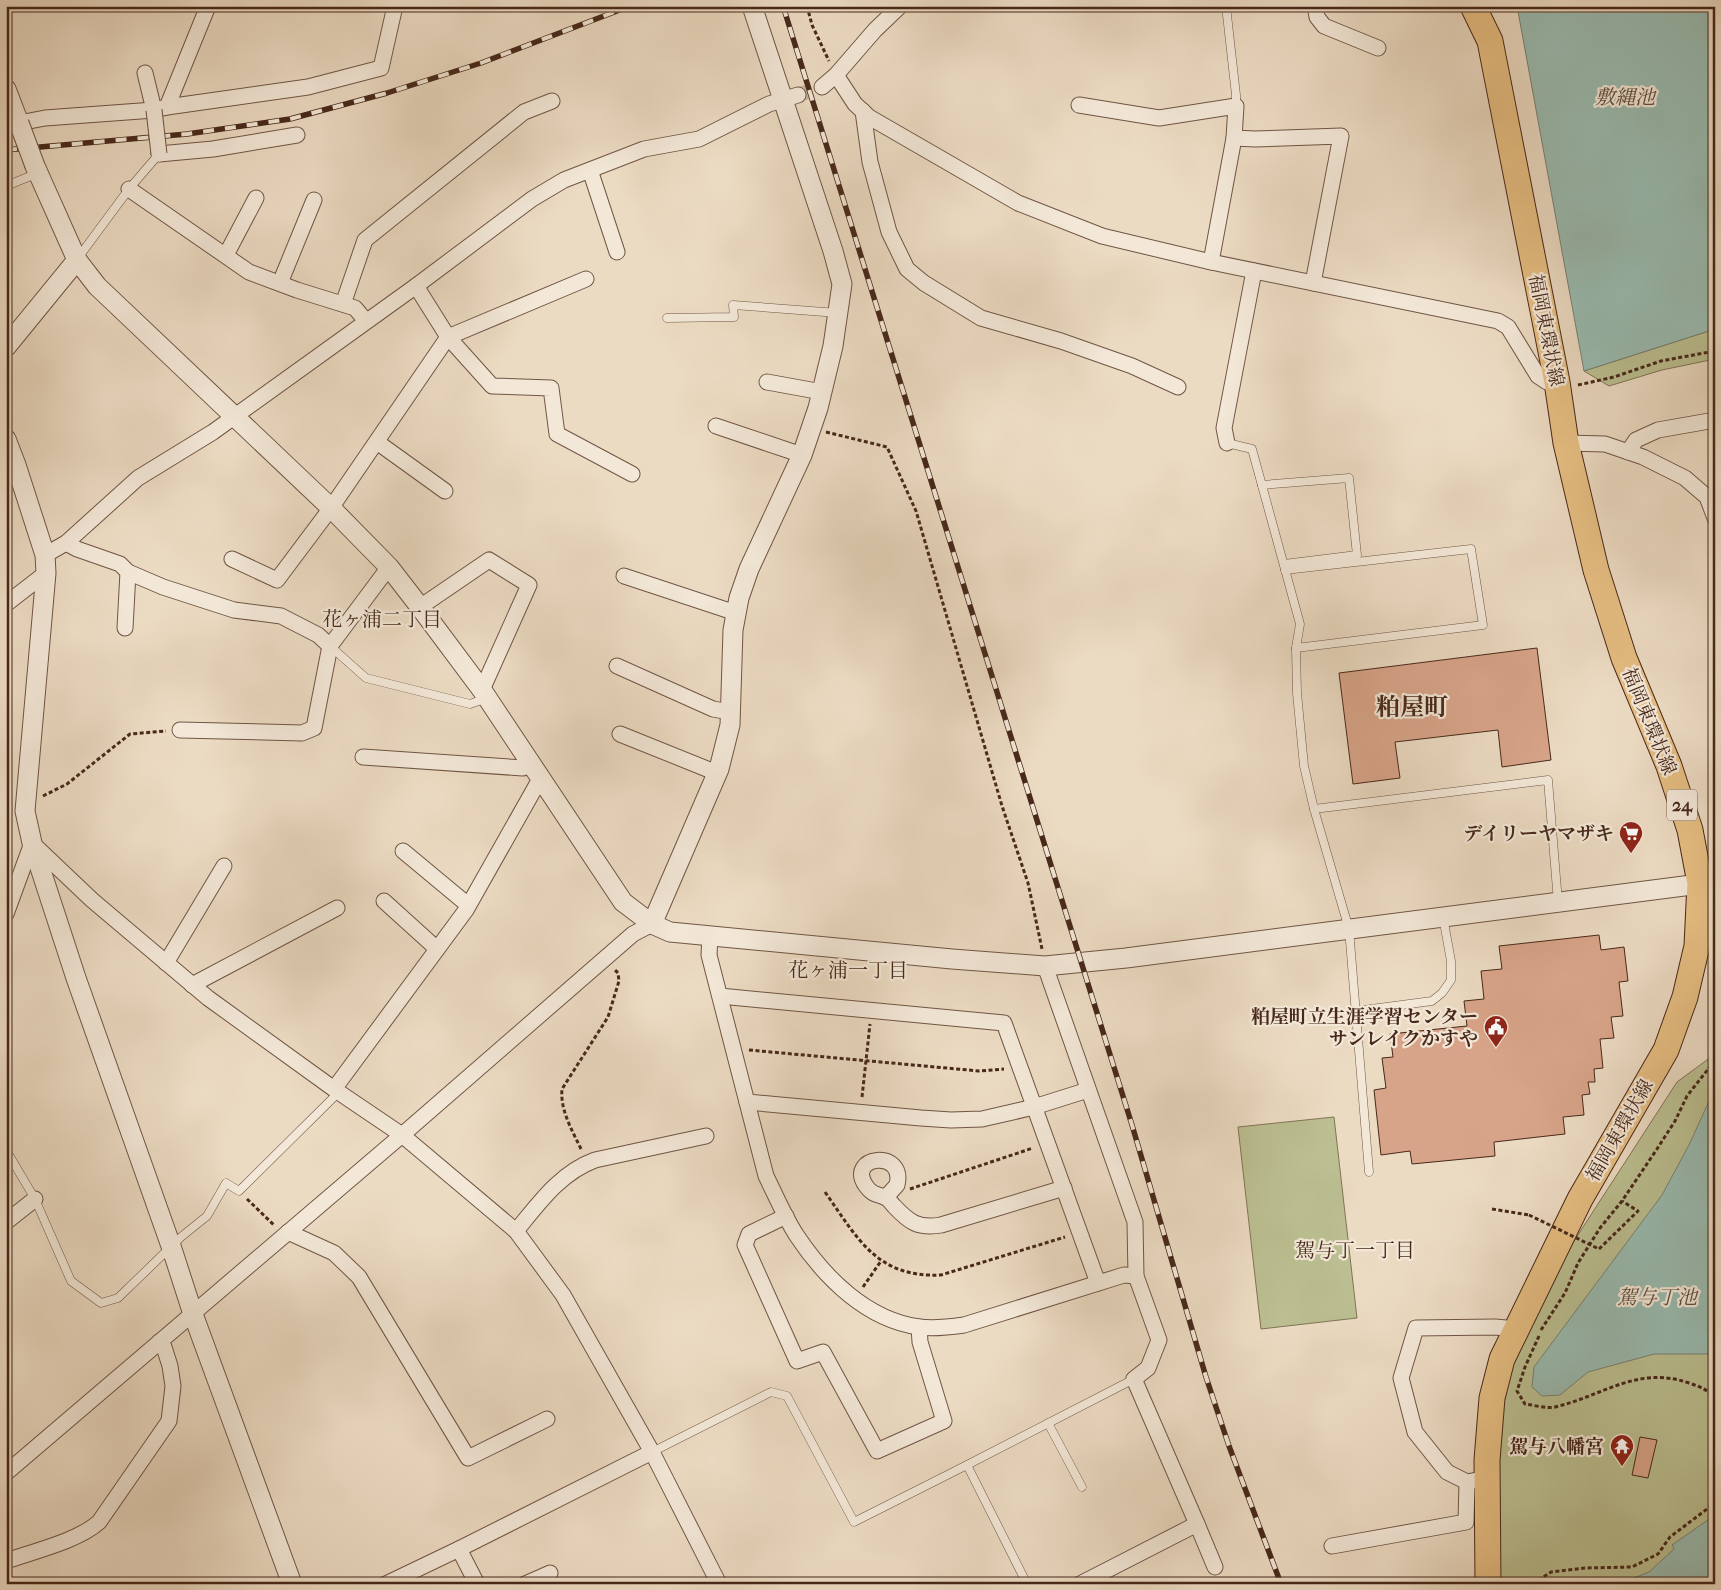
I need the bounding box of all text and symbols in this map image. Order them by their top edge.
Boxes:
water label: 敷縄池 [1595,86,1657,109]
street label: 福岡東環状線 [1524,272,1568,388]
district label: 花ヶ浦二丁目 [322,608,442,631]
street label: 福岡東環状線 [1618,664,1681,778]
district label: 粕屋町 [1376,693,1448,721]
road number: 24 [1667,790,1697,820]
supermarket icon: デイリーヤマザキ [1618,820,1644,854]
place label: デイリーヤマザキ [1463,823,1614,845]
district label: 花ヶ浦一丁目 [788,959,908,982]
place label: 粕屋町立生涯学習センター サンレイクかすや [1251,1006,1478,1050]
public building icon: 粕屋町立生涯学習センター サンレイクかすや [1483,1014,1509,1048]
street label: 福岡東環状線 [1582,1076,1658,1185]
district label: 駕与丁一丁目 [1295,1239,1415,1262]
water label: 駕与丁池 [1617,1286,1699,1309]
temple icon: 駕与八幡宮 [1609,1433,1635,1467]
place label: 駕与八幡宮 [1509,1436,1604,1458]

